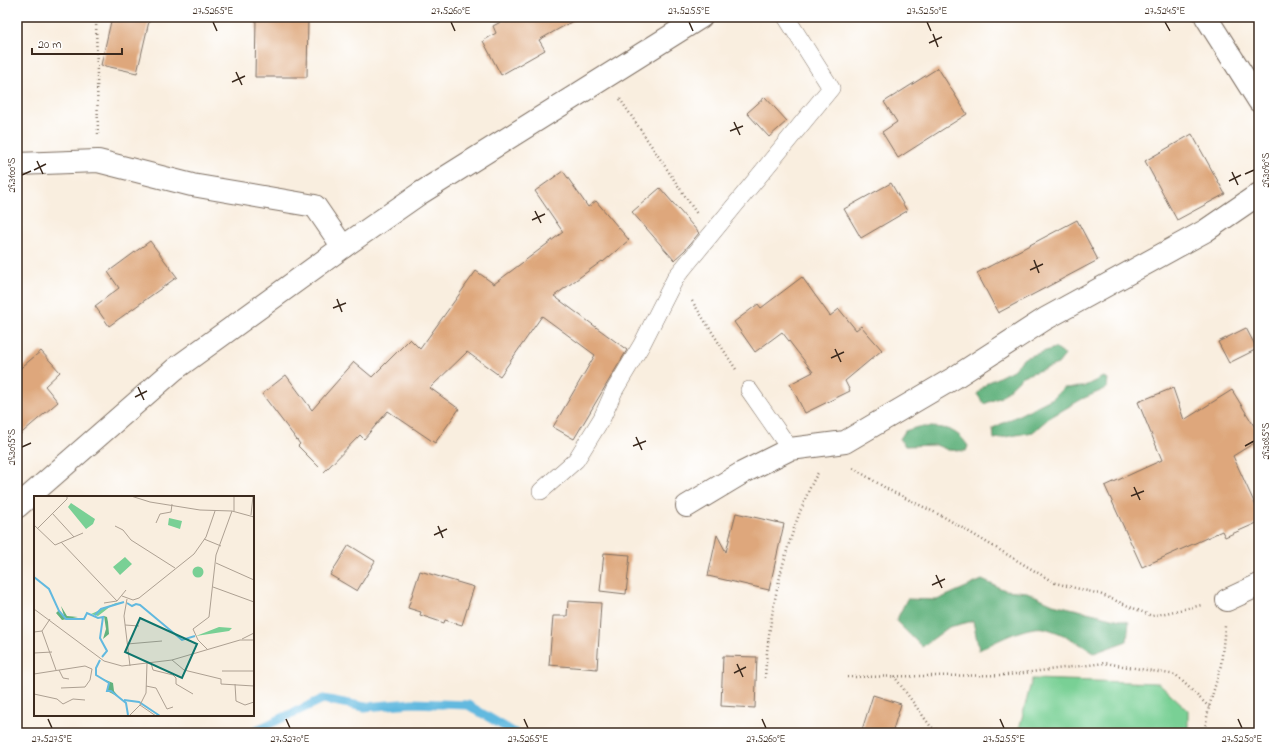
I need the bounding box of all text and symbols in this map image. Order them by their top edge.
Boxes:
text: 27.5265°E [193,4,233,19]
text: 27.5260°E [431,4,471,19]
text: 27.5255°E [668,4,710,19]
text: 27.5250°E [907,4,947,19]
text: 27.5245°E [1145,4,1185,19]
scale bar [32,30,122,56]
text: 20 m [38,36,61,54]
text: 29.3090°S [1259,152,1274,187]
text: 29.3100°S [5,157,20,193]
text: 29.3085°S [1259,422,1274,460]
text: 29.3095°S [5,428,20,465]
inset map [34,496,254,716]
text: 27.5275°E [32,732,72,747]
text: 27.5270°E [271,732,310,747]
text: 27.5265°E [508,732,548,747]
text: 27.5260°E [746,732,786,747]
text: 27.5255°E [983,732,1025,747]
text: 27.5250°E [1222,732,1262,747]

